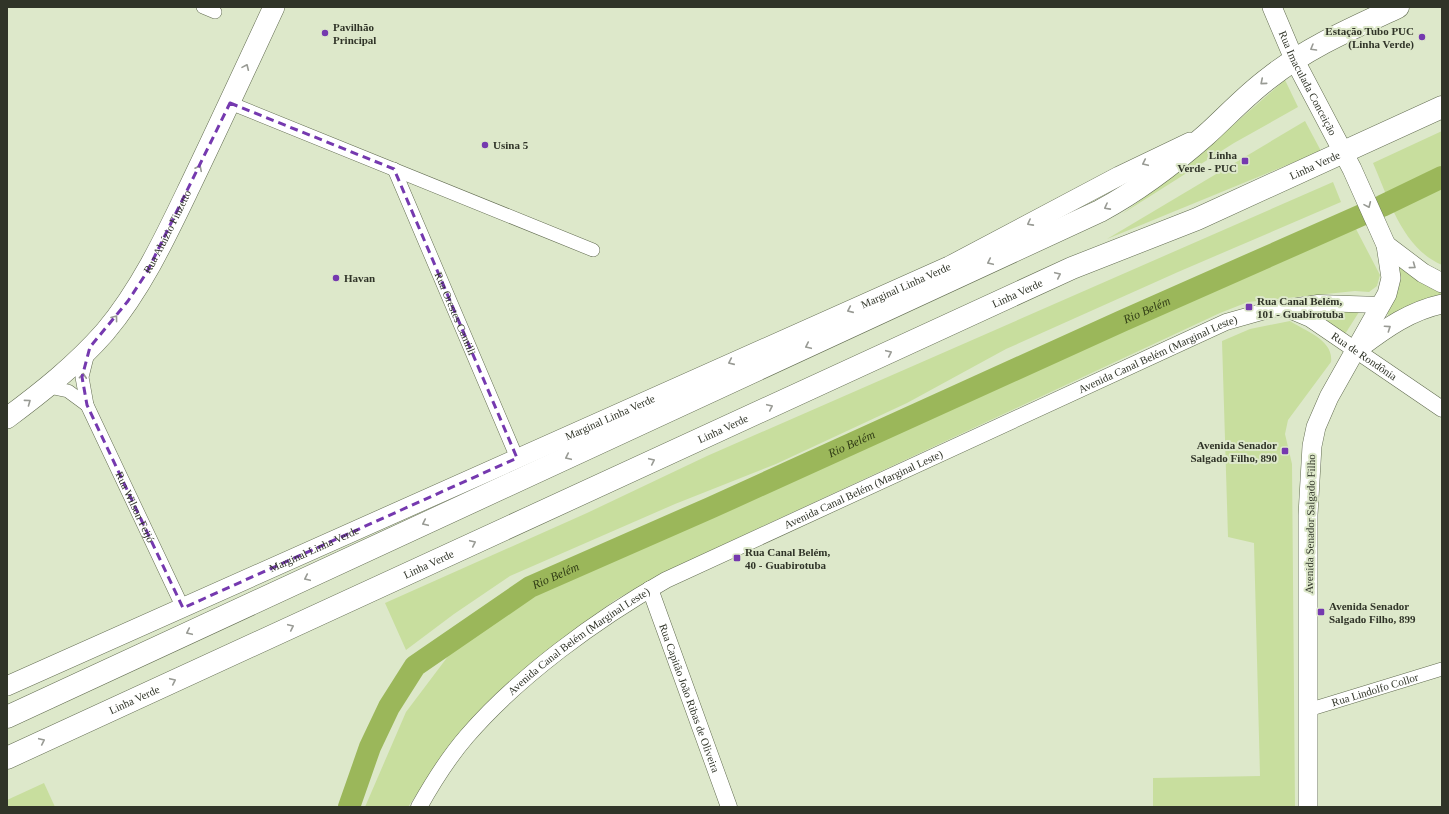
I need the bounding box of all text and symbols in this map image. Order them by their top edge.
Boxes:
place label: Pavilhão Principal [333,21,376,46]
place label: Estação Tubo PUC (Linha Verde) [1325,25,1414,51]
marker: Pavilhão Principal [320,28,330,38]
street label: Rua Imaculada Conceição [1277,29,1339,138]
marker: Estação Tubo PUC (Linha Verde) [1417,32,1427,42]
one-way arrow [1310,44,1317,51]
one-way arrow [241,64,249,72]
one-way arrow [1261,78,1268,85]
place label: Usina 5 [493,139,529,151]
marker: Usina 5 [480,140,490,150]
street label: Linha Verde [1288,148,1342,182]
place label: Linha Verde - PUC [1178,149,1237,174]
marker: Linha Verde - PUC [1240,156,1250,166]
one-way arrow [1142,158,1149,166]
one-way arrow [194,165,202,172]
street label: Rua Aluízio Finzetto [141,188,193,275]
one-way arrow [1363,200,1371,208]
one-way arrow [1104,202,1112,210]
one-way arrow [1027,218,1034,226]
one-way arrow [986,257,994,265]
street label: Marginal Linha Verde [859,260,952,310]
one-way arrow [1408,261,1415,268]
street label: Rua Orestes Camilli [432,270,478,357]
place label: Havan [344,272,375,284]
one-way arrow [1053,272,1061,280]
marker: Havan [331,273,341,283]
street label: Linha Verde [990,276,1044,310]
water label: Rio Belém [1120,293,1173,327]
place label: Rua Canal Belém, 101 - Guabirotuba [1257,295,1344,320]
marker: Rua Canal Belém, 101 - Guabirotuba [1244,302,1254,312]
one-way arrow [846,305,854,313]
street label: Avenida Canal Belém (Marginal Leste) [1076,313,1239,395]
one-way arrow [111,315,118,322]
one-way arrow [1384,325,1391,333]
street label: Rua de Rondônia [1329,330,1399,383]
one-way arrow [805,341,812,349]
one-way arrow [885,349,892,357]
one-way arrow [727,358,734,366]
one-way arrow [79,373,88,379]
street label: Marginal Linha Verde [563,392,657,442]
one-way arrow [23,400,30,407]
one-way arrow [766,404,774,412]
street label: Linha Verde [696,412,750,445]
water label: Rio Belém [825,427,877,461]
place label: Avenida Senador Salgado Filho, 890 [1191,439,1277,464]
marker: Avenida Senador Salgado Filho, 890 [1280,446,1290,456]
street label: Avenida Canal Belém (Marginal Leste) [782,447,945,531]
one-way arrow [565,452,573,460]
street label: Avenida Senador Salgado Filho [1303,454,1317,594]
one-way arrow [648,458,656,466]
street label: Rua Wilson Feijó [113,470,157,545]
one-way arrow [422,518,429,526]
street label: Marginal Linha Verde [267,524,361,574]
one-way arrow [469,540,476,548]
place label: Rua Canal Belém, 40 - Guabirotuba [745,546,831,571]
street label: Linha Verde [402,547,456,581]
marker: Rua Canal Belém, 40 - Guabirotuba [732,553,742,563]
water label: Rio Belém [529,559,582,593]
one-way arrow [304,573,311,581]
street label: Avenida Canal Belém (Marginal Leste) [505,585,653,697]
place label: Avenida Senador Salgado Filho, 899 [1329,600,1416,625]
marker: Avenida Senador Salgado Filho, 899 [1316,607,1326,617]
street label: Rua Capitão João Ribas de Oliveira [657,622,722,774]
one-way arrow [287,624,295,632]
one-way arrow [186,628,193,636]
street label: Rua Lindolfo Collor [1330,671,1420,708]
one-way arrow [169,678,177,686]
street label: Linha Verde [107,683,161,716]
one-way arrow [38,738,46,746]

